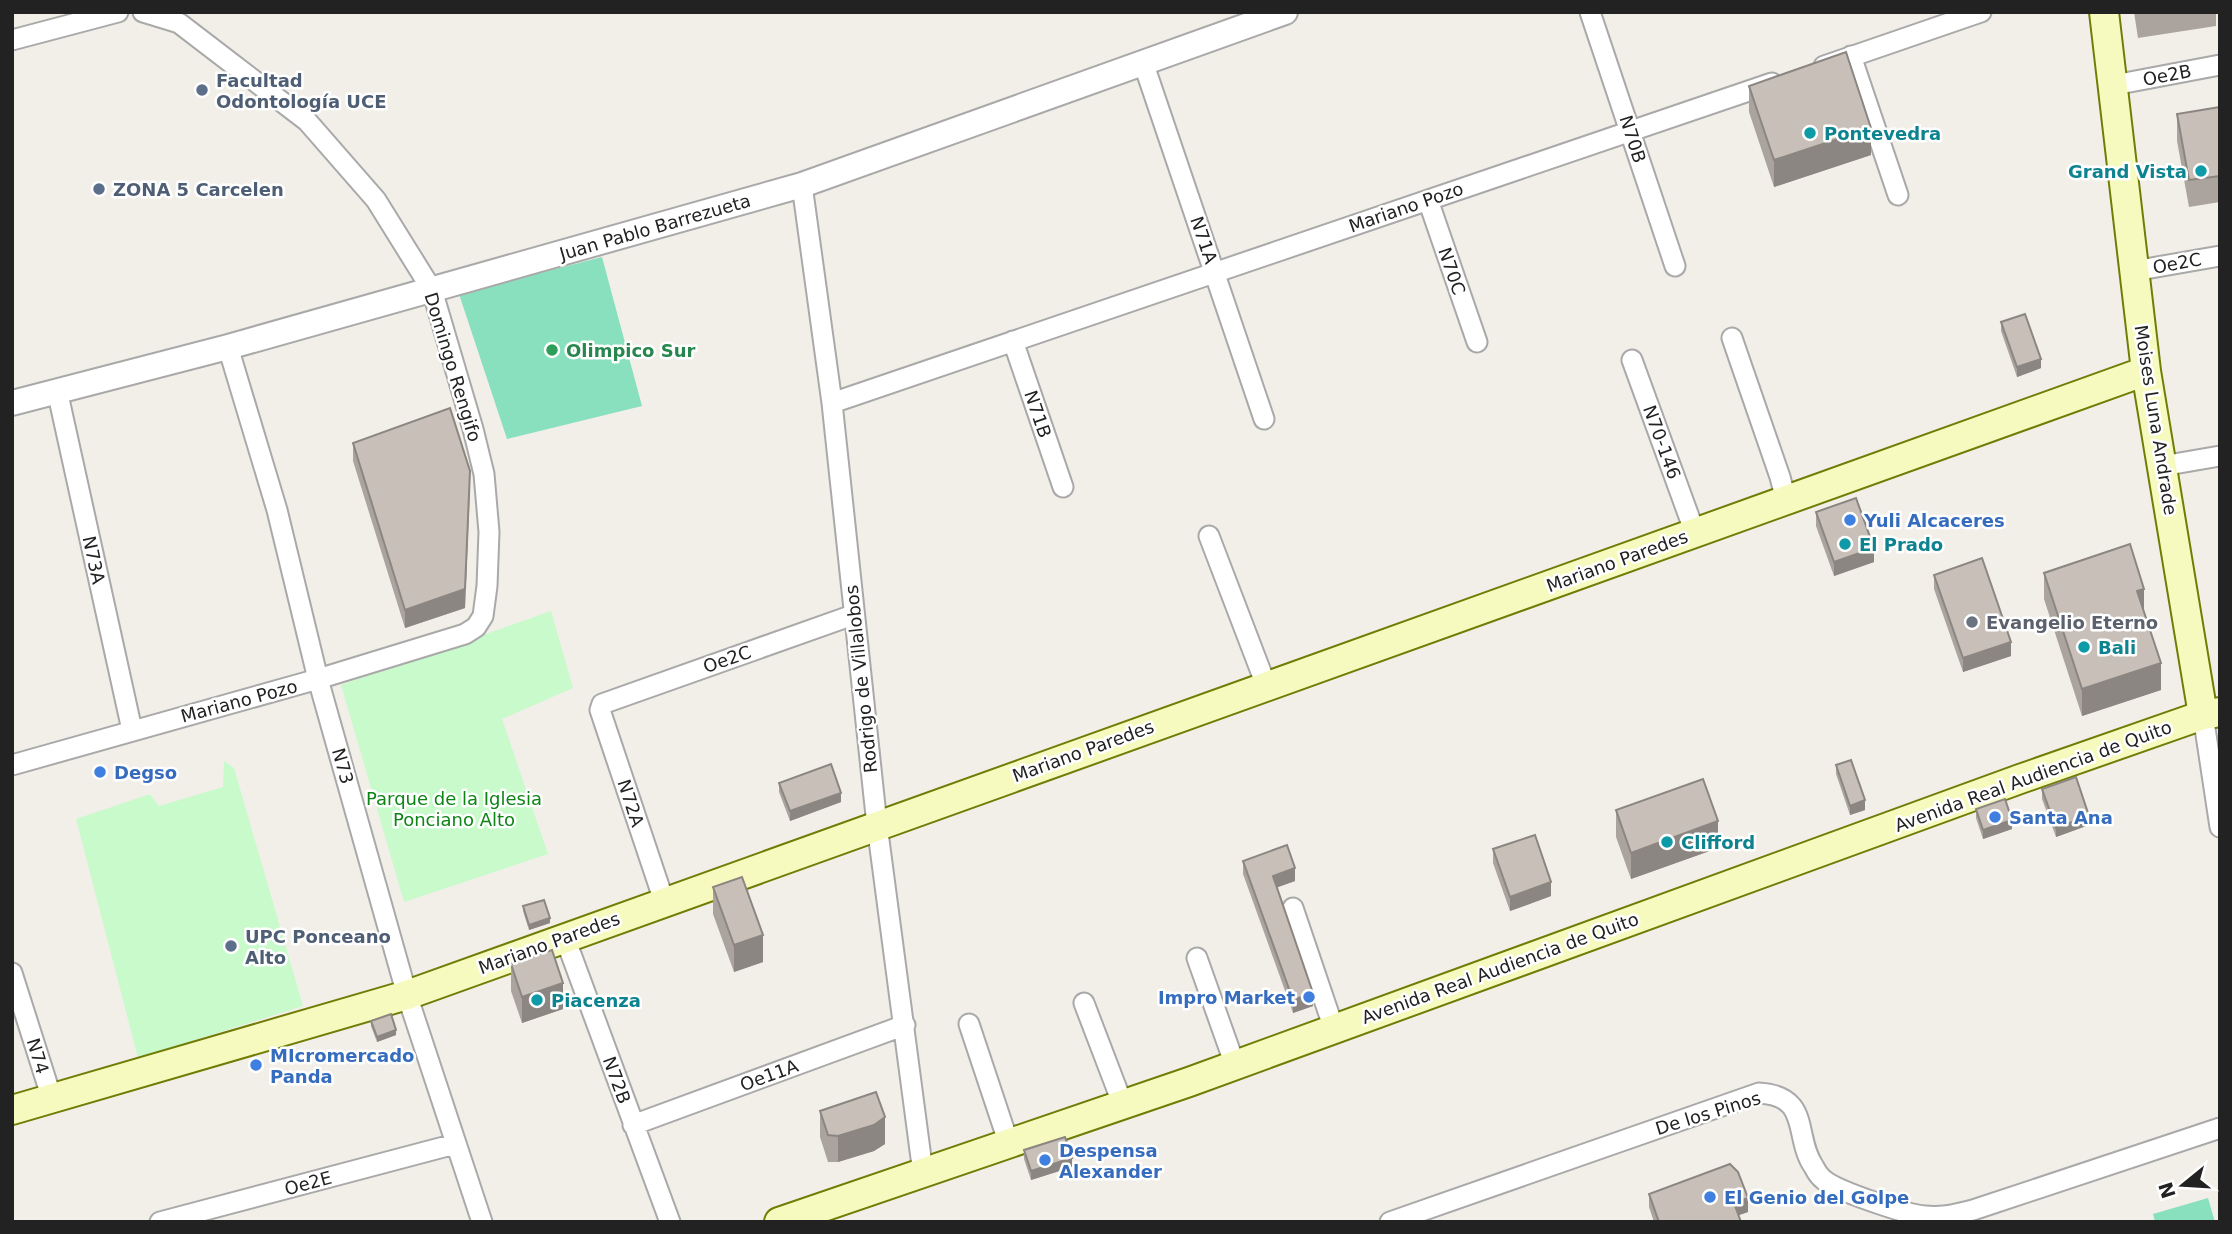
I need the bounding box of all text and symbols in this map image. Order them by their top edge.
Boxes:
street label: Oe2B [2141,60,2193,90]
place label: Facultad Odontología UCE [216,70,386,112]
marker: Facultad Odontología UCE [194,82,210,98]
street label: N70B [1615,113,1651,165]
place label: Pontevedra [1824,123,1941,144]
marker: Pontevedra [1802,125,1818,141]
place label: Grand Vista [2068,161,2187,182]
marker: Grand Vista [2193,163,2209,179]
street label: Mariano Pozo [1346,178,1466,236]
place label: ZONA 5 Carcelen [113,179,284,200]
marker: ZONA 5 Carcelen [91,181,107,197]
street label: Juan Pablo Barrezueta [556,190,753,265]
street label: N71A [1186,214,1222,267]
street label: N70C [1434,244,1470,298]
street label: Oe2C [2151,248,2203,278]
street label: Domingo Rengifo [420,290,486,444]
street label: Moises Luna Andrade [2131,323,2181,517]
place label: Olimpico Sur [566,340,696,361]
marker: Olimpico Sur [544,342,560,358]
street label: N71B [1020,388,1056,440]
street label: N70-146 [1639,402,1685,482]
place label: Yuli Alcaceres [1863,510,2005,531]
marker: Yuli Alcaceres [1842,512,1858,528]
street label: Mariano Paredes [1543,526,1691,596]
street label: N73A [79,534,109,587]
place label: El Prado [1859,534,1943,555]
marker: El Prado [1837,536,1853,552]
street label: Rodrigo de Villalobos [841,584,881,774]
place label: Evangelio Eterno [1986,612,2158,633]
marker: Evangelio Eterno [1964,614,1980,630]
place label: Bali [2098,637,2136,658]
marker: Bali [2076,639,2092,655]
street label: Oe2C [700,641,754,677]
street label: Mariano Pozo [178,675,300,727]
street label: Mariano Paredes [1009,716,1157,786]
street label: Avenida Real Audiencia de Quito [1892,716,2174,836]
street label: N73 [328,746,358,786]
place label: Degso [114,762,177,783]
marker: Degso [92,764,108,780]
street label: N72A [613,777,649,830]
park label: Parque de la Iglesia Ponciano Alto [366,788,542,830]
place label: Santa Ana [2009,807,2113,828]
marker: Santa Ana [1987,809,2003,825]
place label: Clifford [1681,832,1755,853]
marker: Clifford [1659,834,1675,850]
street label: Mariano Paredes [475,908,623,978]
street label: Avenida Real Audiencia de Quito [1359,908,1641,1028]
place label: UPC Ponceano Alto [245,926,391,968]
marker: UPC Ponceano Alto [223,938,239,954]
place label: Impro Market [1158,987,1295,1008]
marker: Impro Market [1301,989,1317,1005]
place label: Piacenza [551,990,641,1011]
marker: Piacenza [529,992,545,1008]
street label: N74 [23,1036,53,1076]
place label: MIcromercado Panda [270,1045,414,1087]
street label: N72B [599,1054,635,1106]
street label: Oe11A [737,1055,802,1095]
marker: MIcromercado Panda [248,1057,264,1073]
street label: De los Pinos [1653,1087,1763,1139]
place label: Despensa Alexander [1059,1140,1162,1182]
north arrow [2148,1150,2218,1220]
marker: Despensa Alexander [1037,1152,1053,1168]
street label: Oe2E [282,1167,334,1199]
text: N [2154,1179,2180,1201]
place label: El Genio del Golpe [1724,1187,1909,1208]
marker: El Genio del Golpe [1702,1189,1718,1205]

